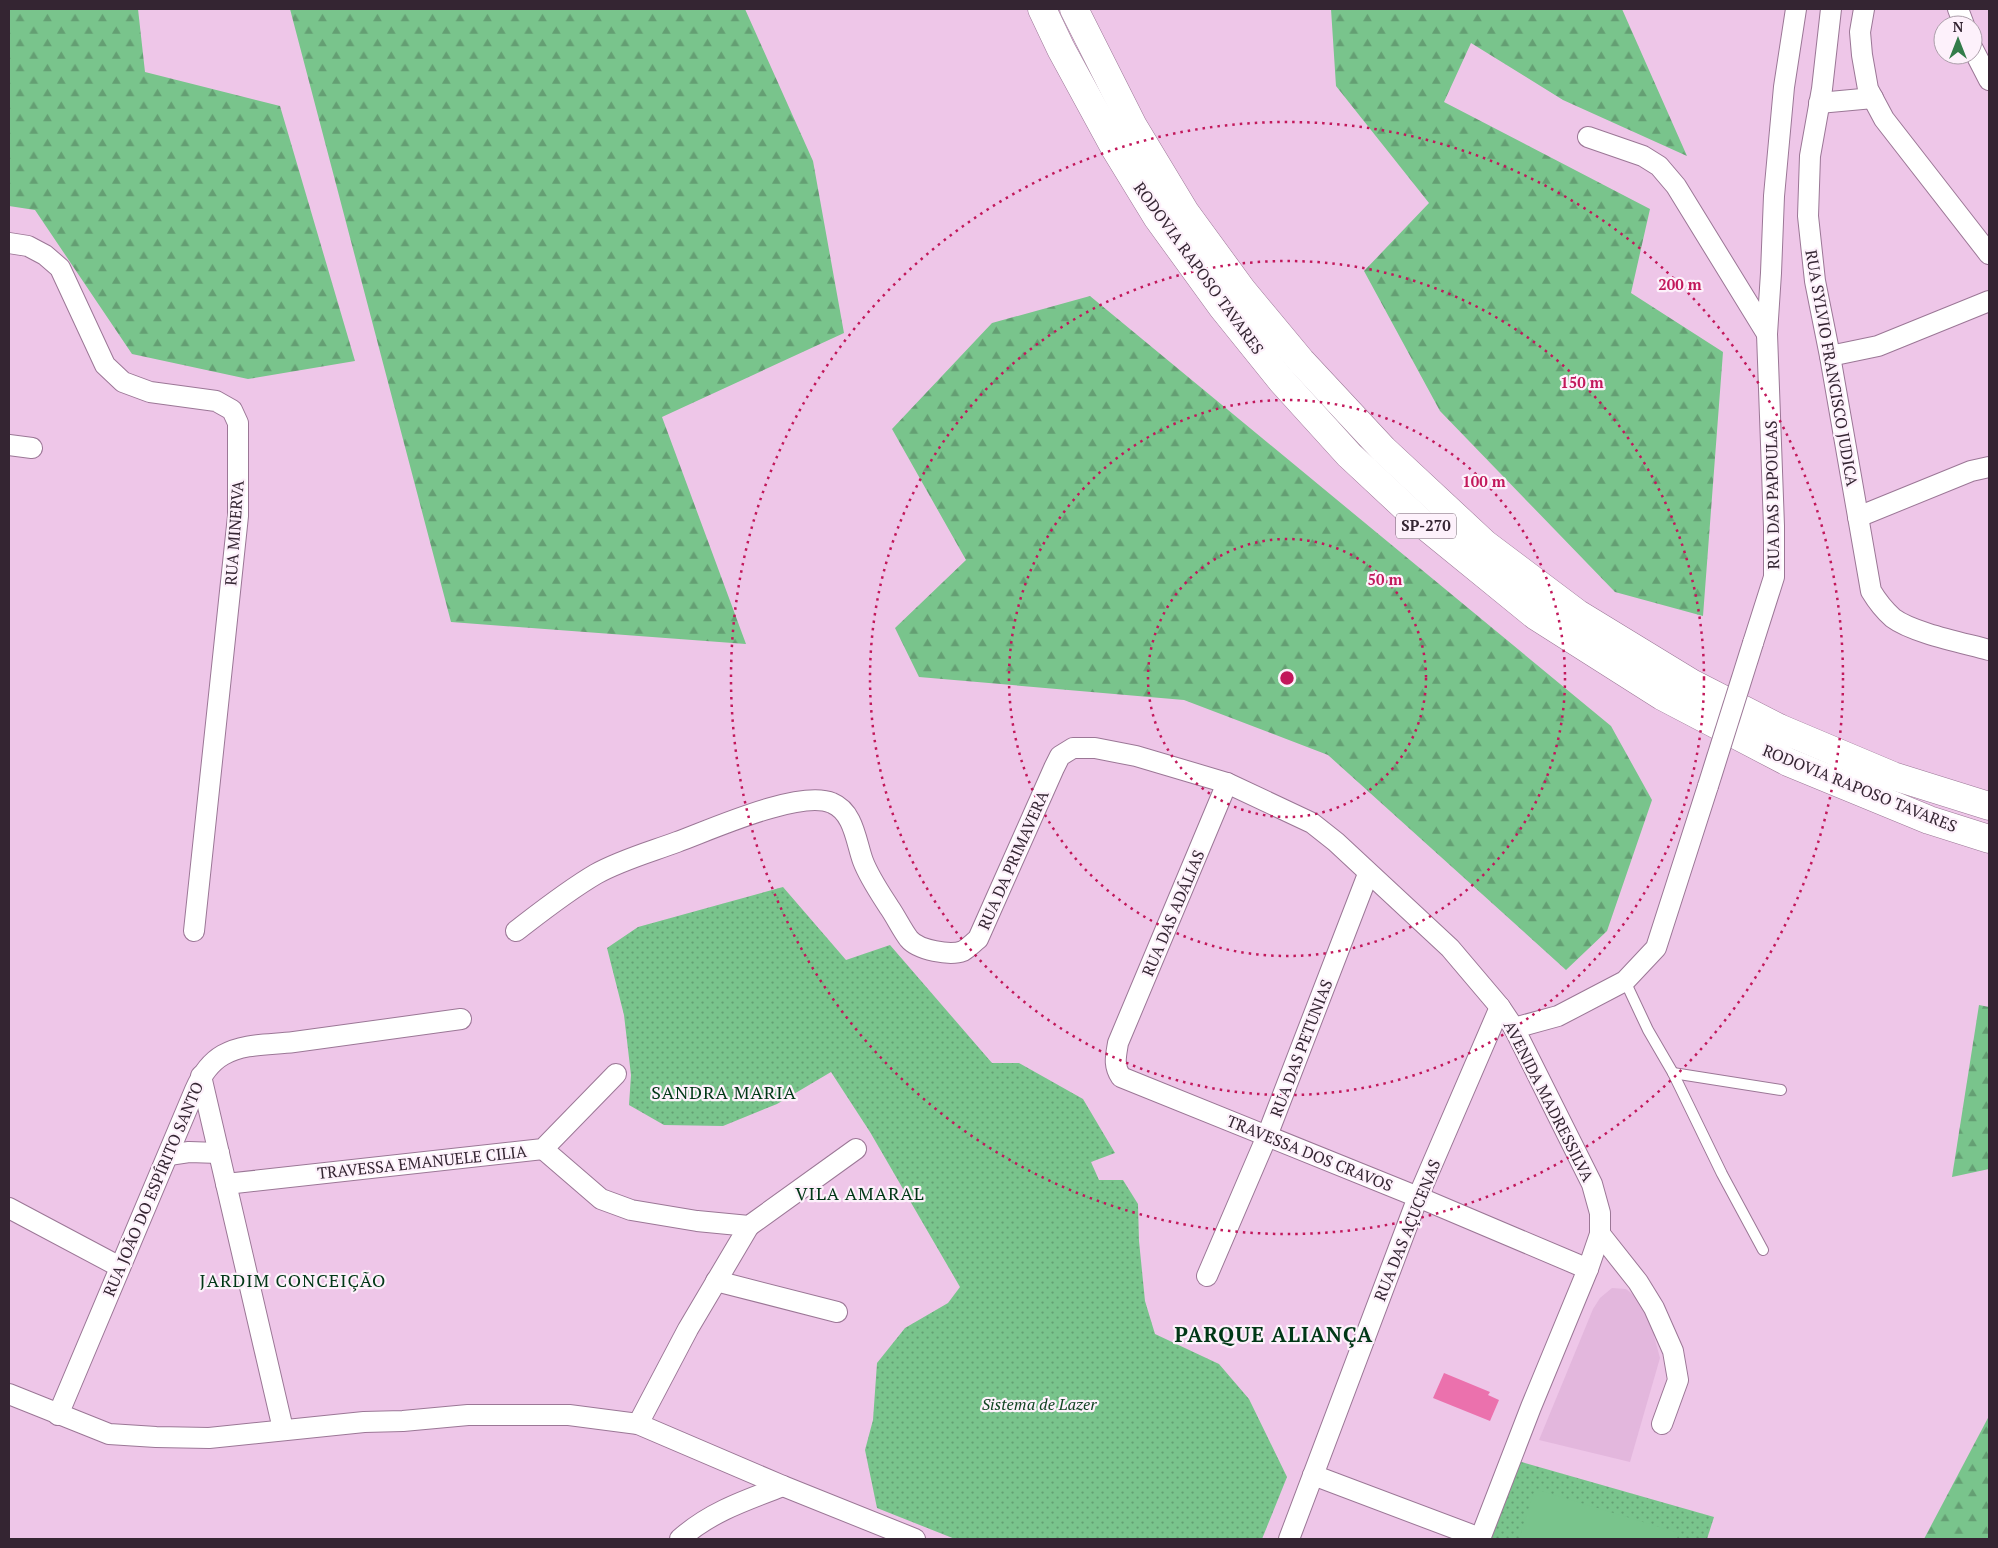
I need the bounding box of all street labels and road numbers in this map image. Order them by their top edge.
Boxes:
street label: RODOVIA RAPOSO TAVARES [1129,177,1269,359]
street label: RUA SYLVIO FRANCISCO JUDICA [1800,248,1864,488]
street label: RUA DAS PAPOULAS [1760,420,1784,570]
street label: RUA MINERVA [219,480,249,586]
road number: SP-270 [1396,514,1456,538]
street label: RODOVIA RAPOSO TAVARES [1760,739,1960,837]
street label: RUA DA PRIMAVERA [972,787,1054,933]
street label: RUA DAS ADÁLIAS [1136,846,1210,980]
street label: RUA DAS PETUNIAS [1265,976,1337,1120]
street label: AVENIDA MADRESSILVA [1499,1017,1599,1185]
street label: RUA JOÃO DO ESPÍRITO SANTO [98,1078,208,1300]
street label: TRAVESSA DOS CRAVOS [1224,1110,1396,1196]
street label: TRAVESSA EMANUELE CILIA [316,1140,528,1184]
street label: RUA DAS AÇUCENAS [1369,1156,1445,1304]

